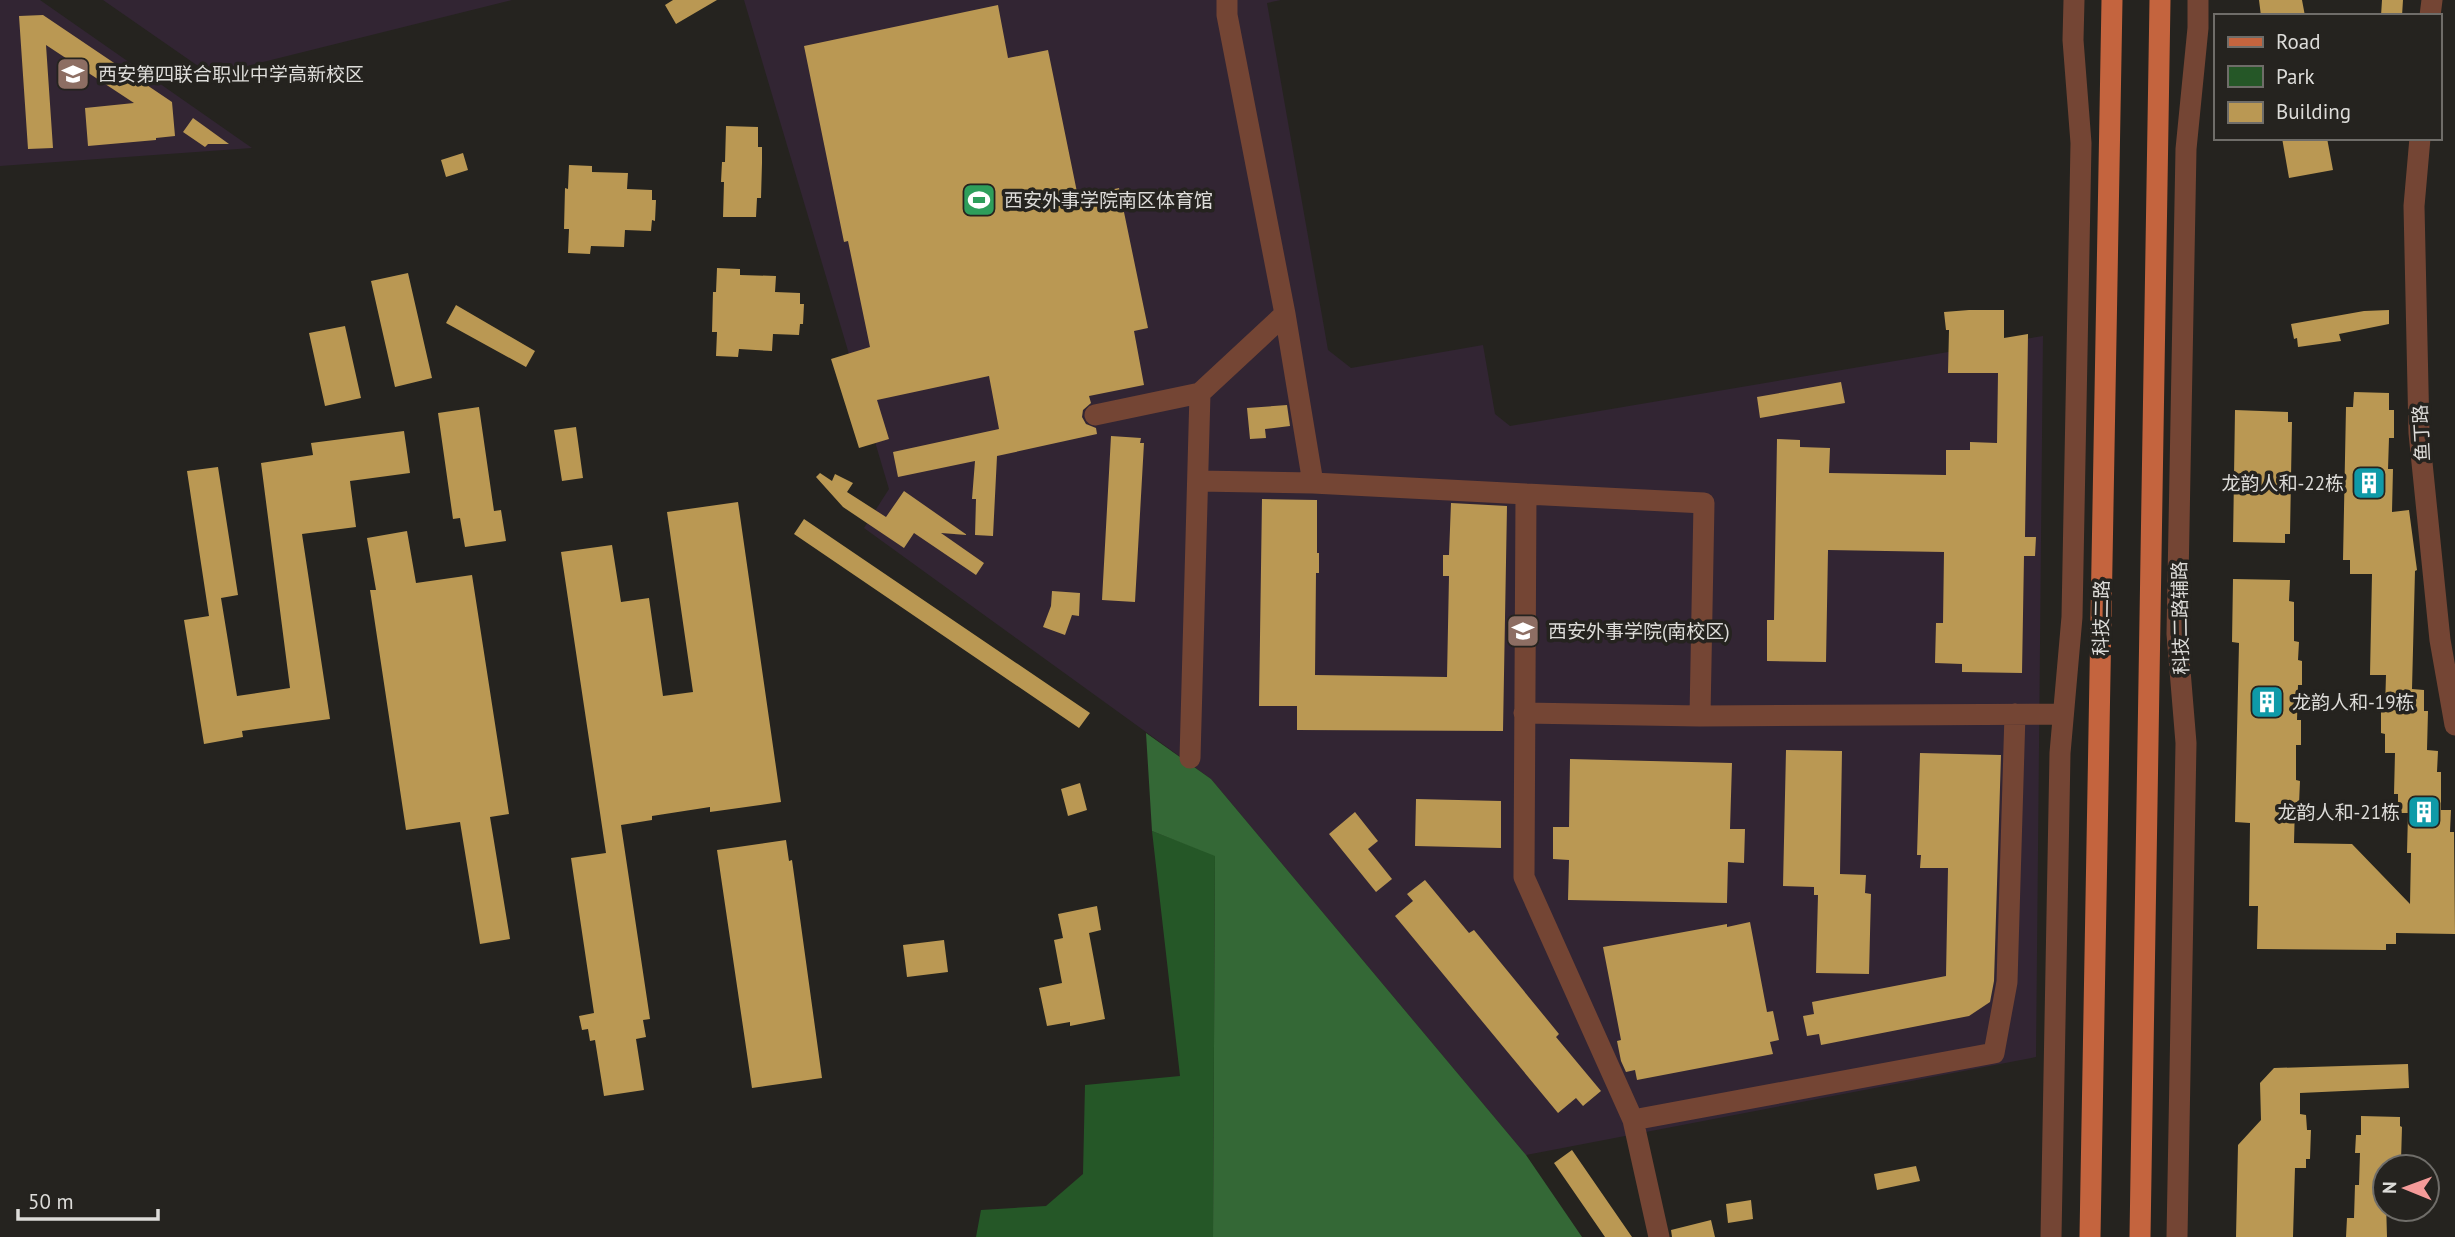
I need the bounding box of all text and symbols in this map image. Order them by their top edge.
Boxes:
legend [2214,14,2441,140]
text: Road [2276,28,2320,55]
school or university icon: 西安第四联合职业中学高新校区 [54,55,92,93]
place label: 西安第四联合职业中学高新校区 [98,62,364,86]
text: Park [2276,63,2315,90]
text: Building [2276,98,2351,125]
sports icon: 西安外事学院南区体育馆 [960,181,998,219]
place label: 西安外事学院南区体育馆 [1004,188,1213,212]
street label: 鱼丁路 [2408,404,2434,462]
building icon: 龙韵人和-22栋 [2350,464,2388,502]
place label: 龙韵人和-22栋 [2221,471,2344,495]
street label: 科技二路辅路 [2167,561,2193,675]
street label: 科技二路 [2088,580,2114,656]
school or university icon: 西安外事学院(南校区) [1504,612,1542,650]
place label: 西安外事学院(南校区) [1548,619,1730,643]
building icon: 龙韵人和-19栋 [2248,683,2286,721]
place label: 龙韵人和-19栋 [2292,690,2415,714]
building icon: 龙韵人和-21栋 [2405,793,2443,831]
place label: 龙韵人和-21栋 [2277,800,2400,824]
north arrow [2371,1153,2441,1223]
scale bar [18,1178,158,1222]
text: N [2377,1181,2401,1194]
text: 50 m [28,1188,74,1215]

